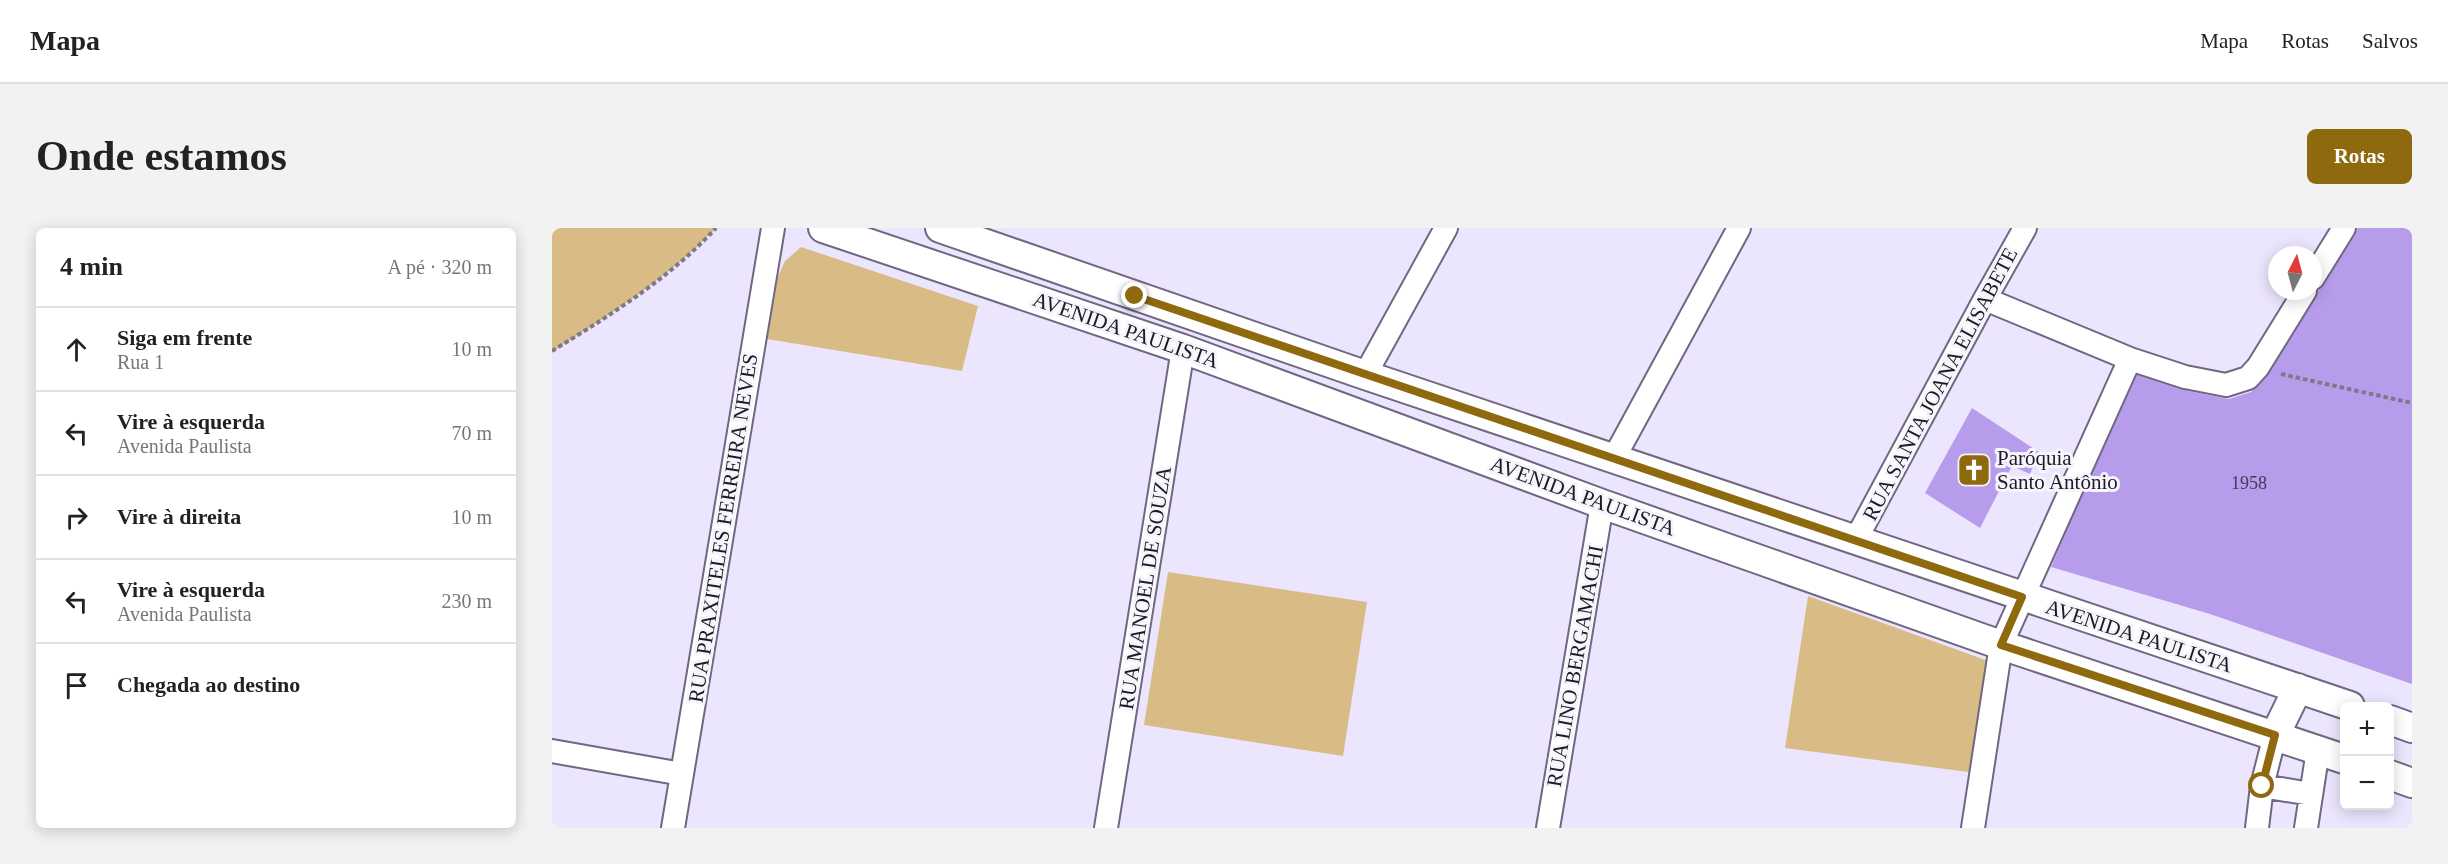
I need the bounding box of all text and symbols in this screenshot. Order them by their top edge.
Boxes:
text: Mapa [30,25,100,56]
text: Mapa [2200,29,2248,53]
text: Rotas [2281,29,2329,53]
text: Salvos [2362,29,2418,53]
button: Rotas [2307,129,2412,184]
text: Onde estamos [36,133,287,179]
street label: RUA SANTA JOANA ELISABETE [1858,243,2022,525]
north arrow [2268,246,2322,300]
text: 4 min [60,252,123,281]
text: A pé · 320 m [388,256,492,278]
route end [1121,282,1147,308]
street label: AVENIDA PAULISTA [1030,287,1223,373]
text: Siga em frente [117,325,252,350]
icon: ahead [60,333,93,366]
text: 10 m [451,338,492,360]
text: Rua 1 [117,351,164,373]
street label: RUA PRAXITELES FERREIRA NEVES [684,352,762,704]
text: Vire à esquerda [117,409,265,434]
icon: left [60,417,93,450]
text: 70 m [451,422,492,444]
text: Avenida Paulista [117,435,252,457]
place label: Paróquia Santo Antônio [1997,446,2118,494]
street label: AVENIDA PAULISTA [1487,451,1679,541]
church icon: Paróquia Santo Antônio [1956,452,1992,488]
street label: RUA MANOEL DE SOUZA [1114,464,1176,711]
house number: 1958 [2231,473,2267,493]
icon: right [60,501,93,534]
text: Vire à direita [117,504,241,529]
text: 10 m [451,506,492,528]
street label: RUA LINO BERGAMACHI [1542,543,1608,789]
text: Vire à esquerda [117,577,265,602]
icon: left [60,585,93,618]
text: 230 m [441,590,492,612]
street label: AVENIDA PAULISTA [2043,594,2236,678]
text: Avenida Paulista [117,603,252,625]
icon: arrive [60,669,93,702]
text: Chegada ao destino [117,672,300,697]
map controls [2340,702,2394,810]
button: + [2340,702,2394,756]
button: − [2340,756,2394,810]
route start [2248,772,2274,798]

